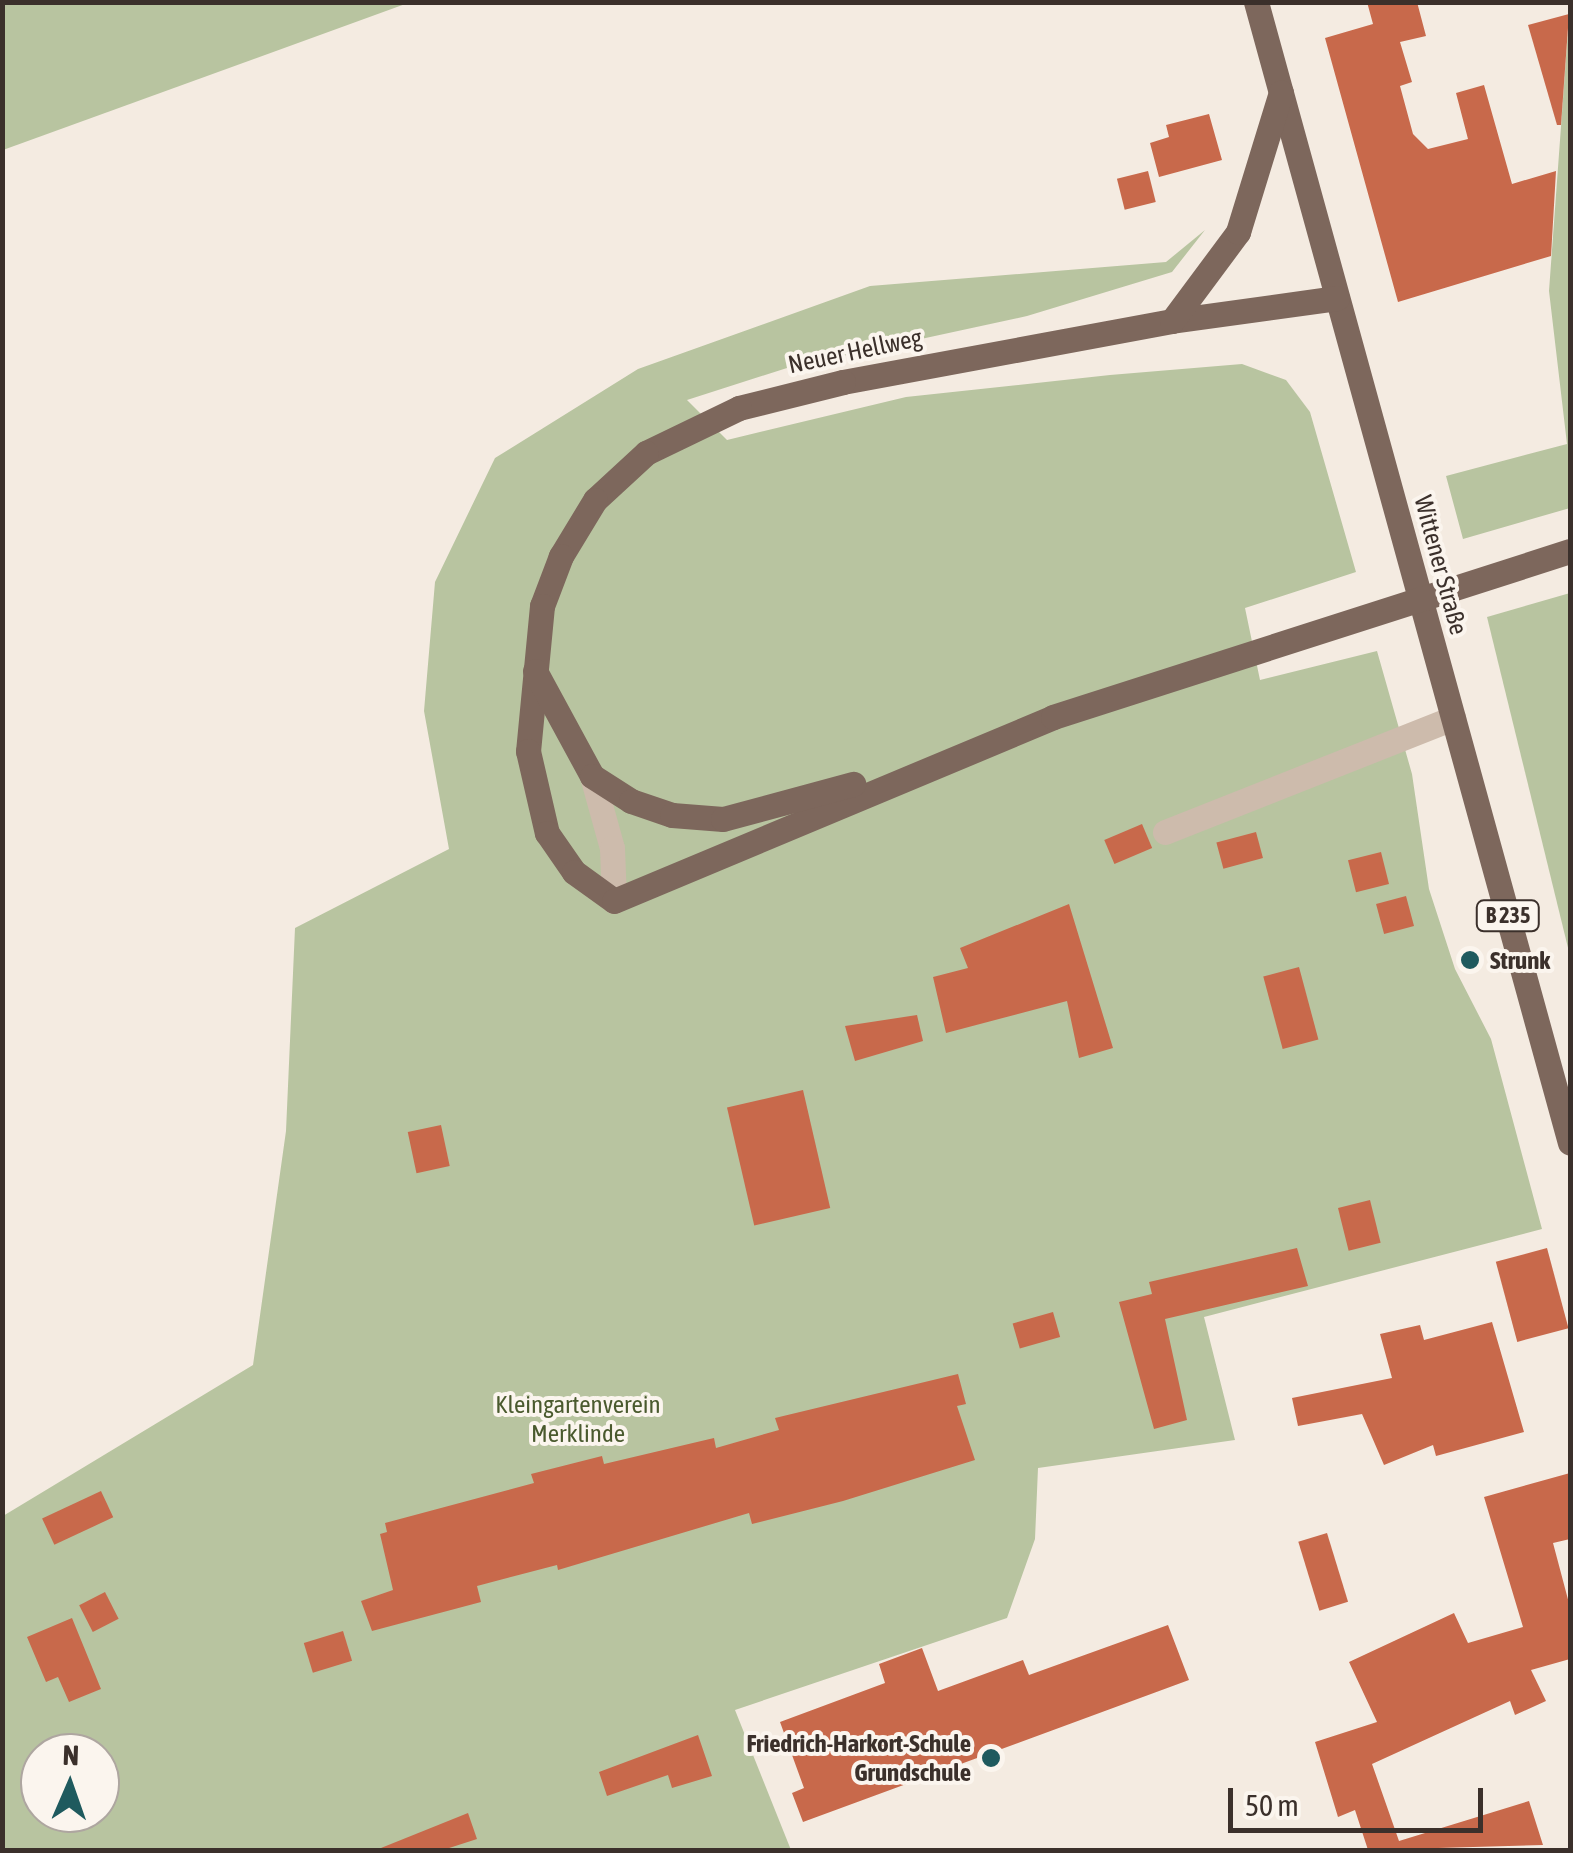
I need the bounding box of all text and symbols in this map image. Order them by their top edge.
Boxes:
street label: Neuer Hellweg [785,322,925,380]
street label: Wittener Straße [1408,492,1474,638]
road number: B 235 [1476,899,1540,933]
place label: Strunk [1490,945,1550,975]
marker: Strunk [1459,949,1481,971]
park label: Kleingartenverein Merklinde [495,1390,661,1449]
place label: Friedrich-Harkort-Schule Grundschule [746,1729,971,1788]
north arrow [20,1733,120,1833]
text: N [62,1739,80,1771]
marker: Friedrich-Harkort-Schule Grundschule [980,1747,1002,1769]
scale bar [1233,1768,1488,1830]
text: 50 m [1245,1788,1299,1822]

